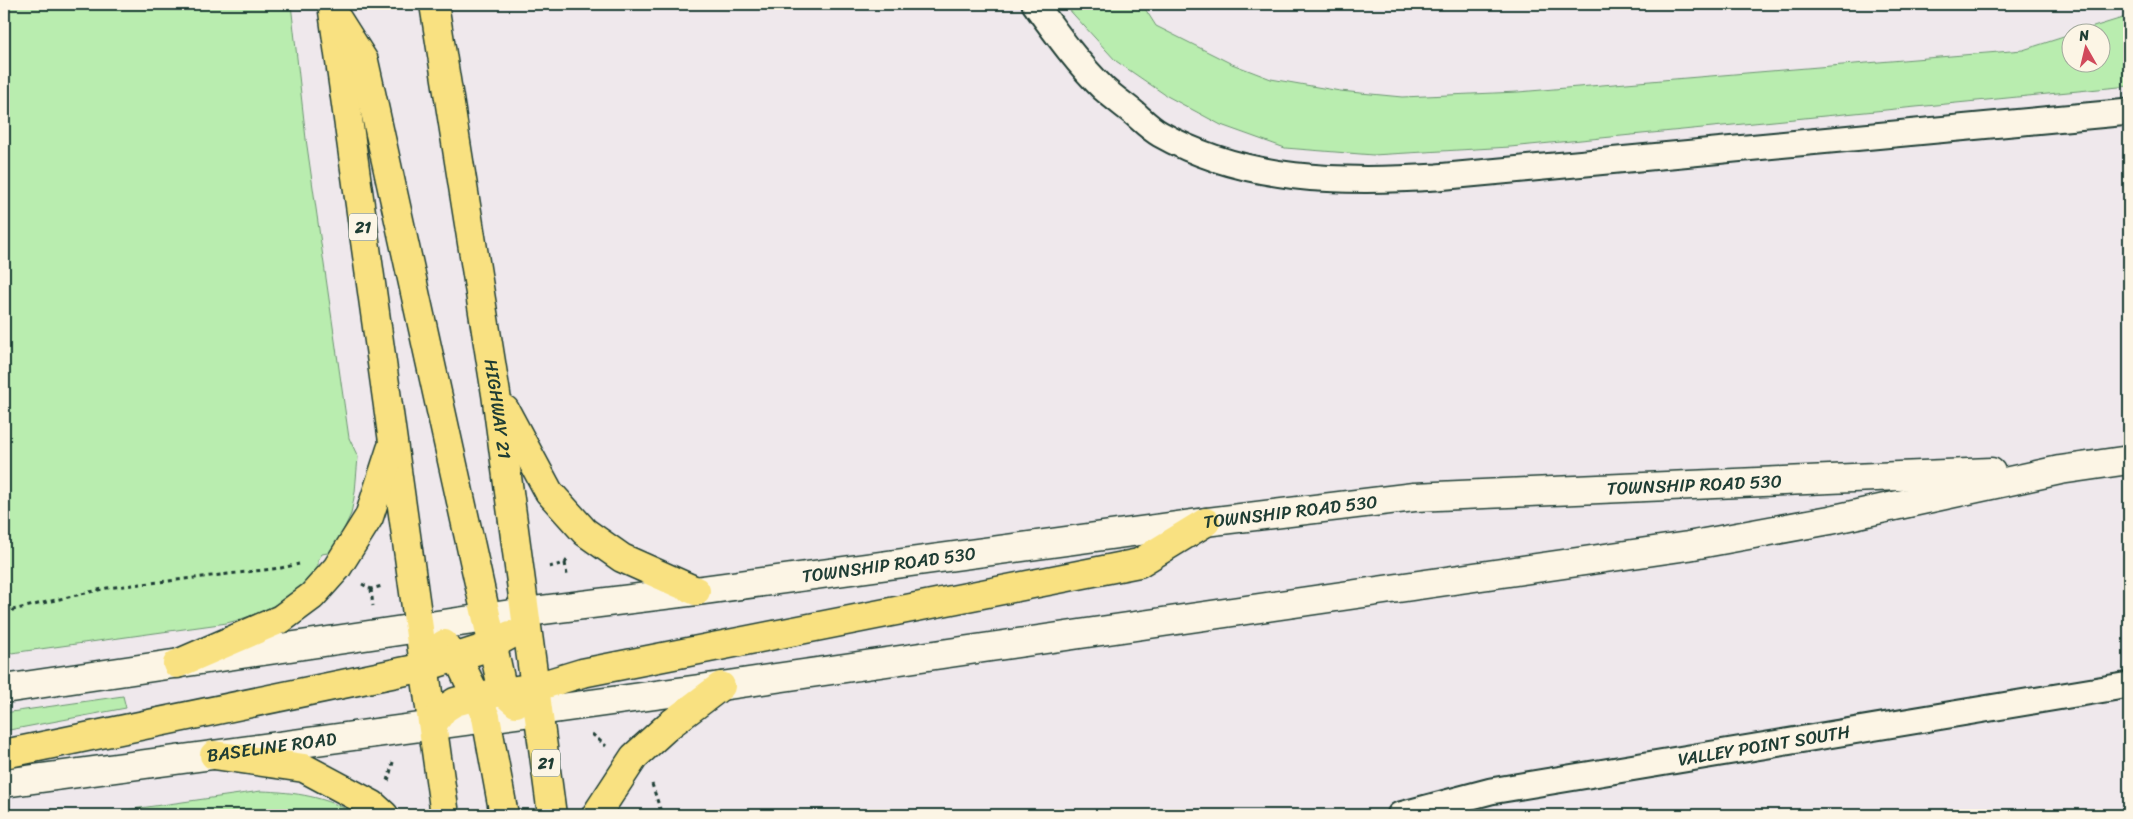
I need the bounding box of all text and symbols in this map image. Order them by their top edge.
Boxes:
north arrow [2060,22,2110,72]
text: N [2077,23,2091,49]
road number: 21 [349,213,377,240]
street label: HIGHWAY 21 [475,357,521,461]
street label: TOWNSHIP ROAD 530 [1606,465,1783,505]
street label: TOWNSHIP ROAD 530 [1202,486,1379,538]
street label: TOWNSHIP ROAD 530 [800,537,978,592]
street label: VALLEY POINT SOUTH [1676,716,1853,776]
street label: BASELINE ROAD [205,722,339,772]
road number: 21 [532,750,560,776]

